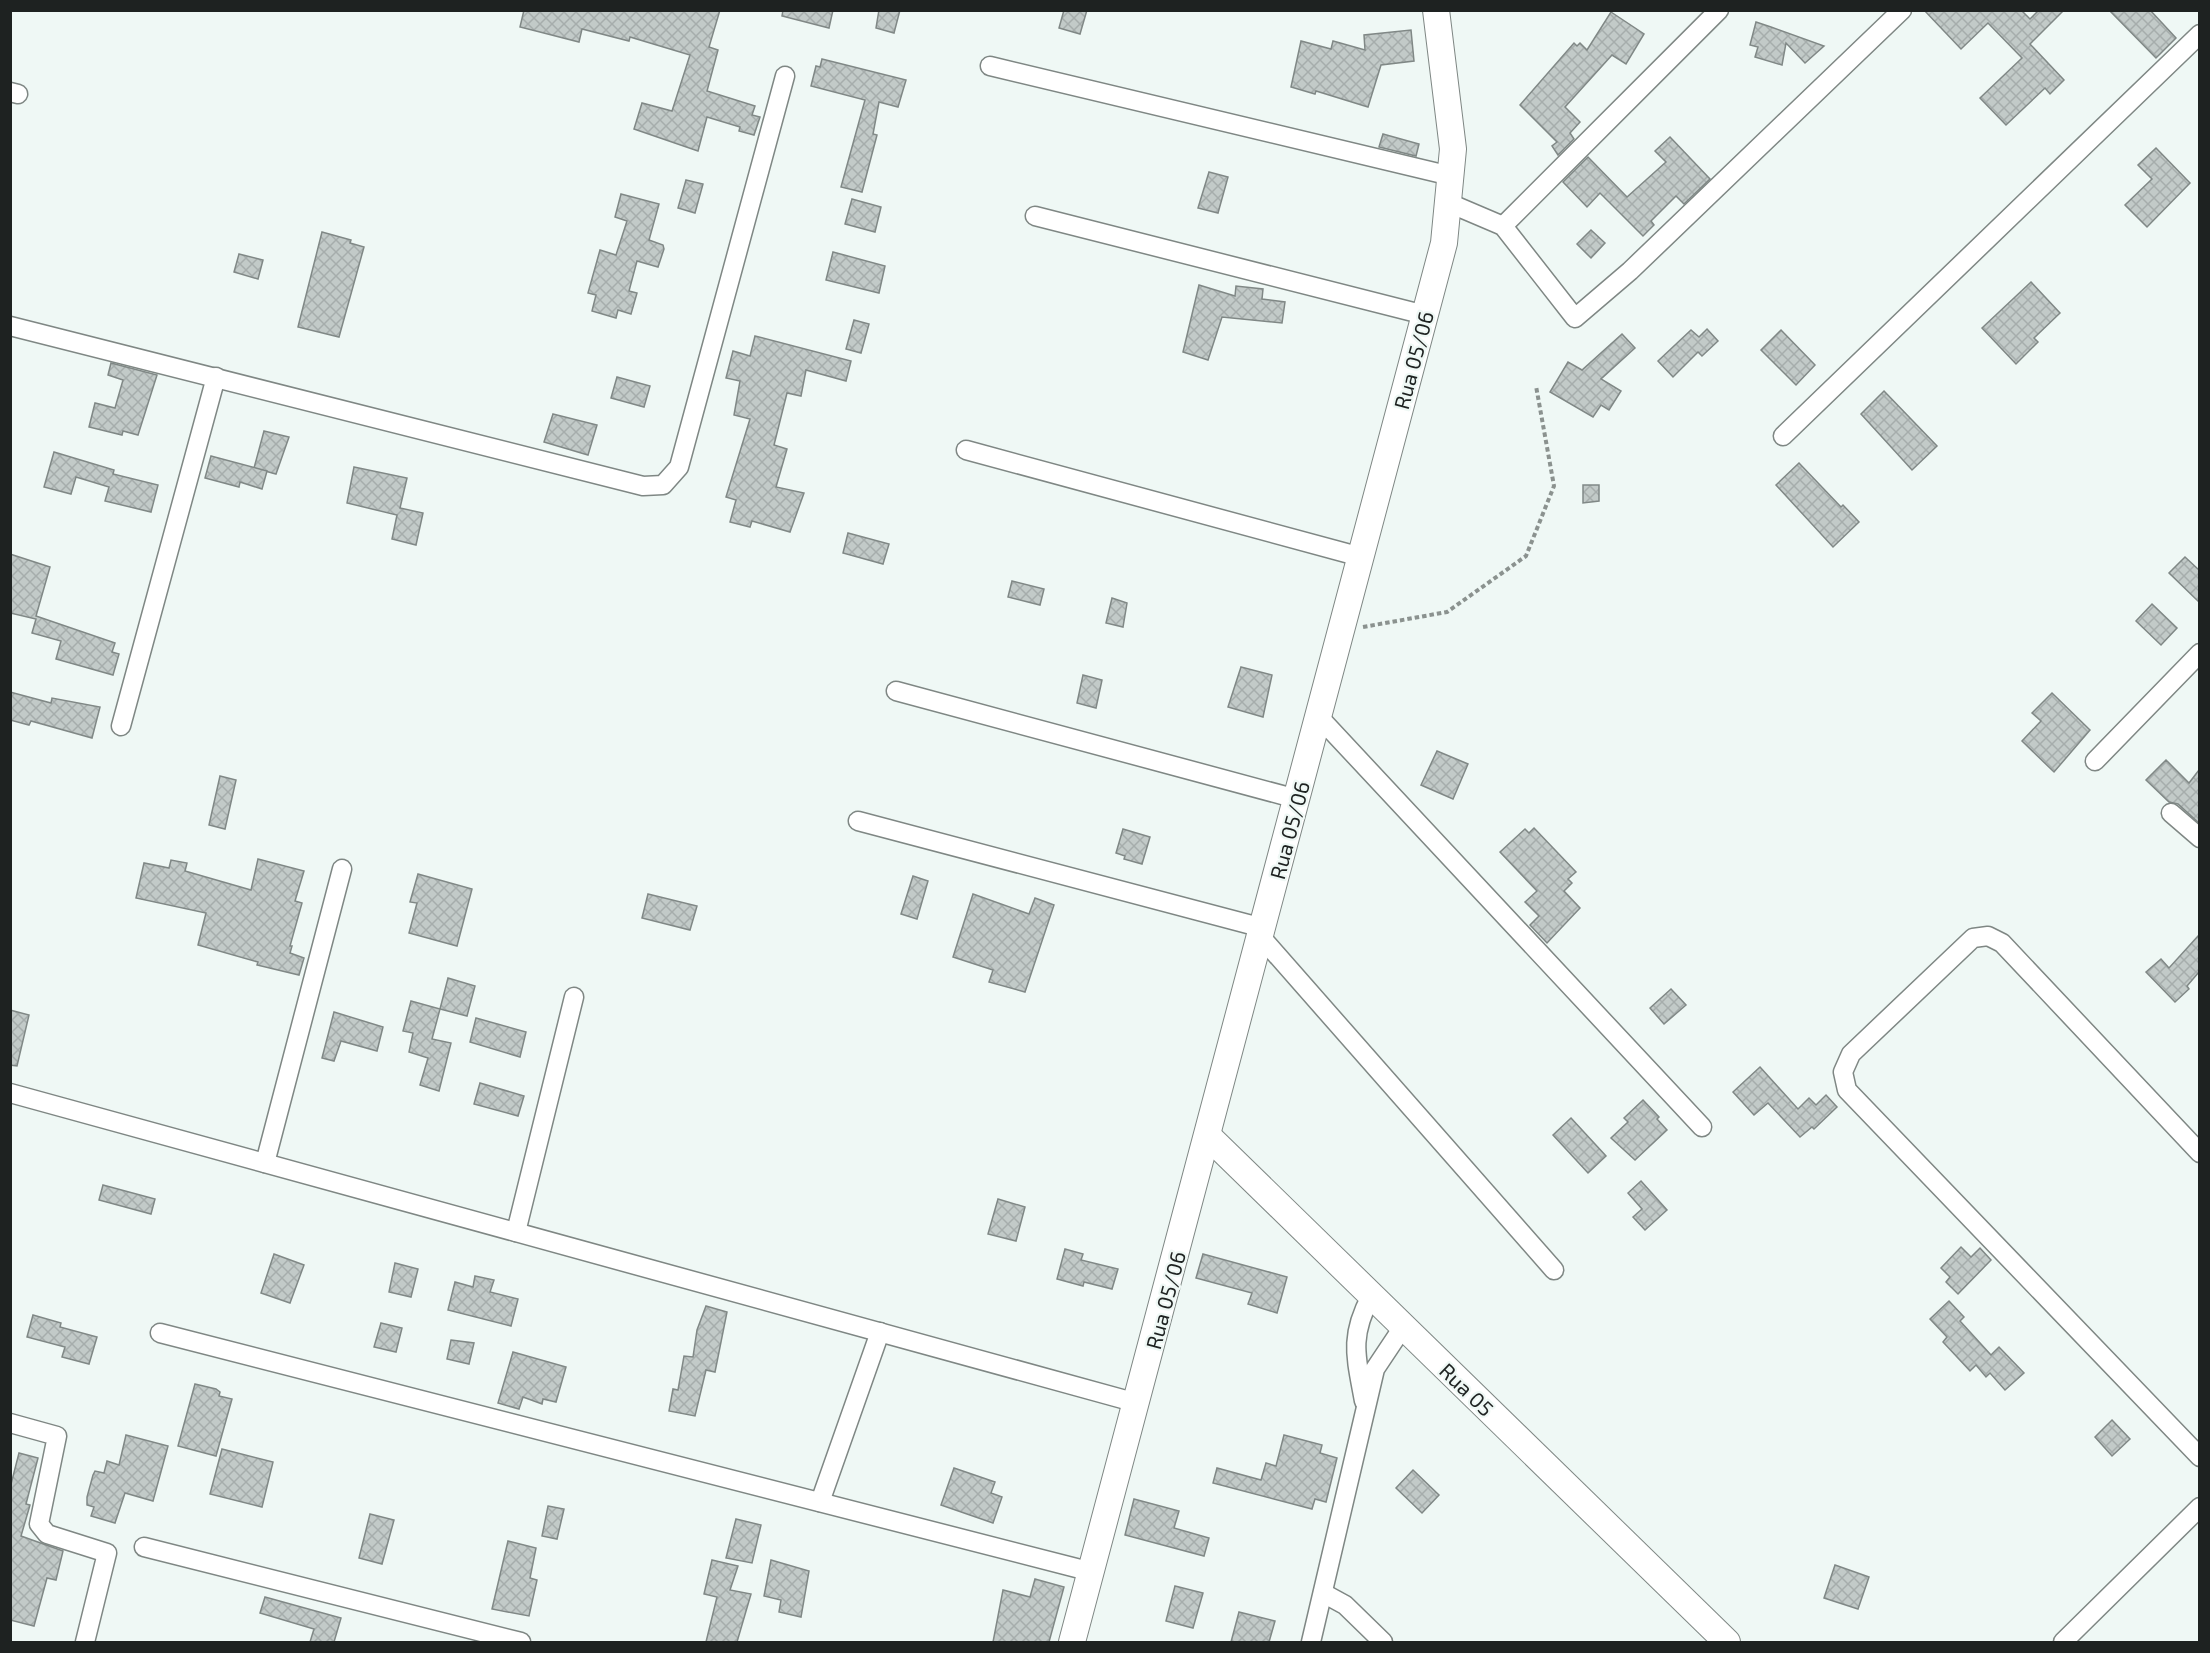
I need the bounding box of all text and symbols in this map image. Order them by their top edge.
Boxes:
street label: Rua 05/06 [1388,308,1438,412]
street label: Rua 05/06 [1264,778,1314,882]
street label: Rua 05/06 [1140,1248,1190,1352]
street label: Rua 05 [1435,1357,1499,1421]

